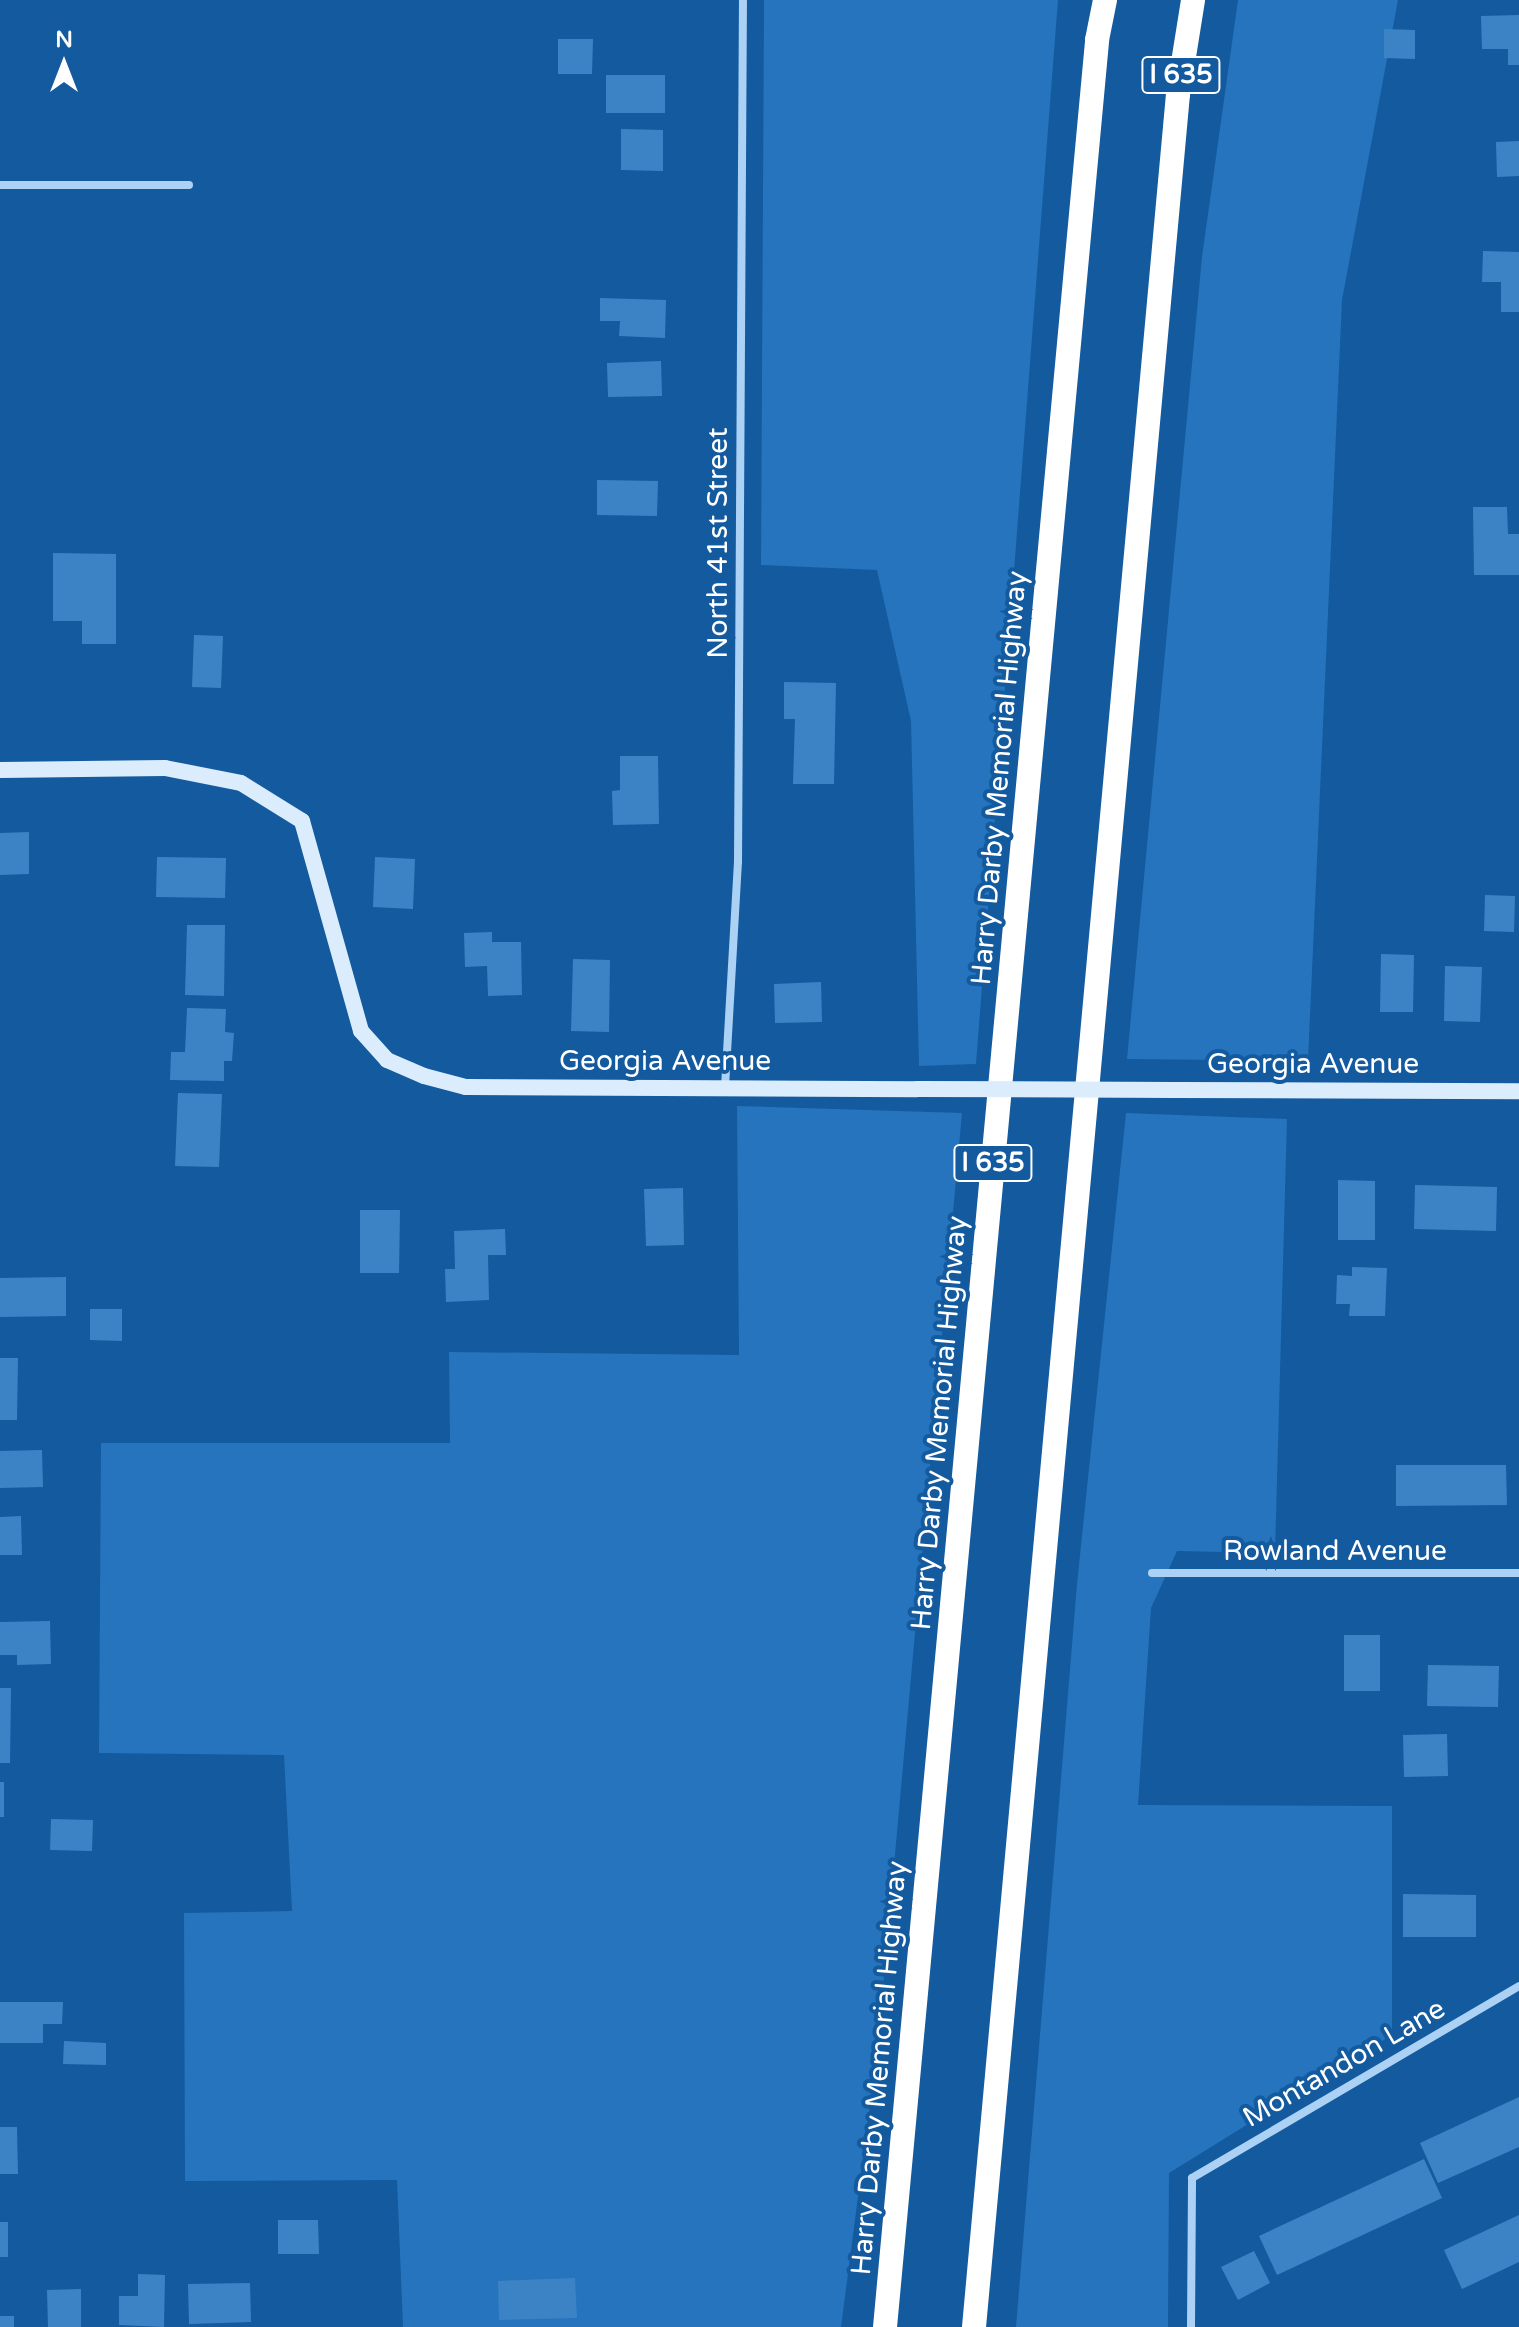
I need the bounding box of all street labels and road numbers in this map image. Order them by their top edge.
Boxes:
road number: I 635 [1141,53,1221,97]
street label: North 41st Street [701,427,735,659]
street label: Harry Darby Memorial Highway [964,570,1034,986]
street label: Georgia Avenue [559,1044,771,1078]
street label: Georgia Avenue [1207,1047,1419,1081]
road number: I 635 [953,1141,1033,1185]
street label: Harry Darby Memorial Highway [904,1215,974,1631]
street label: Rowland Avenue [1223,1534,1447,1568]
street label: Harry Darby Memorial Highway [844,1860,914,2276]
street label: Montandon Lane [1237,1992,1451,2134]

